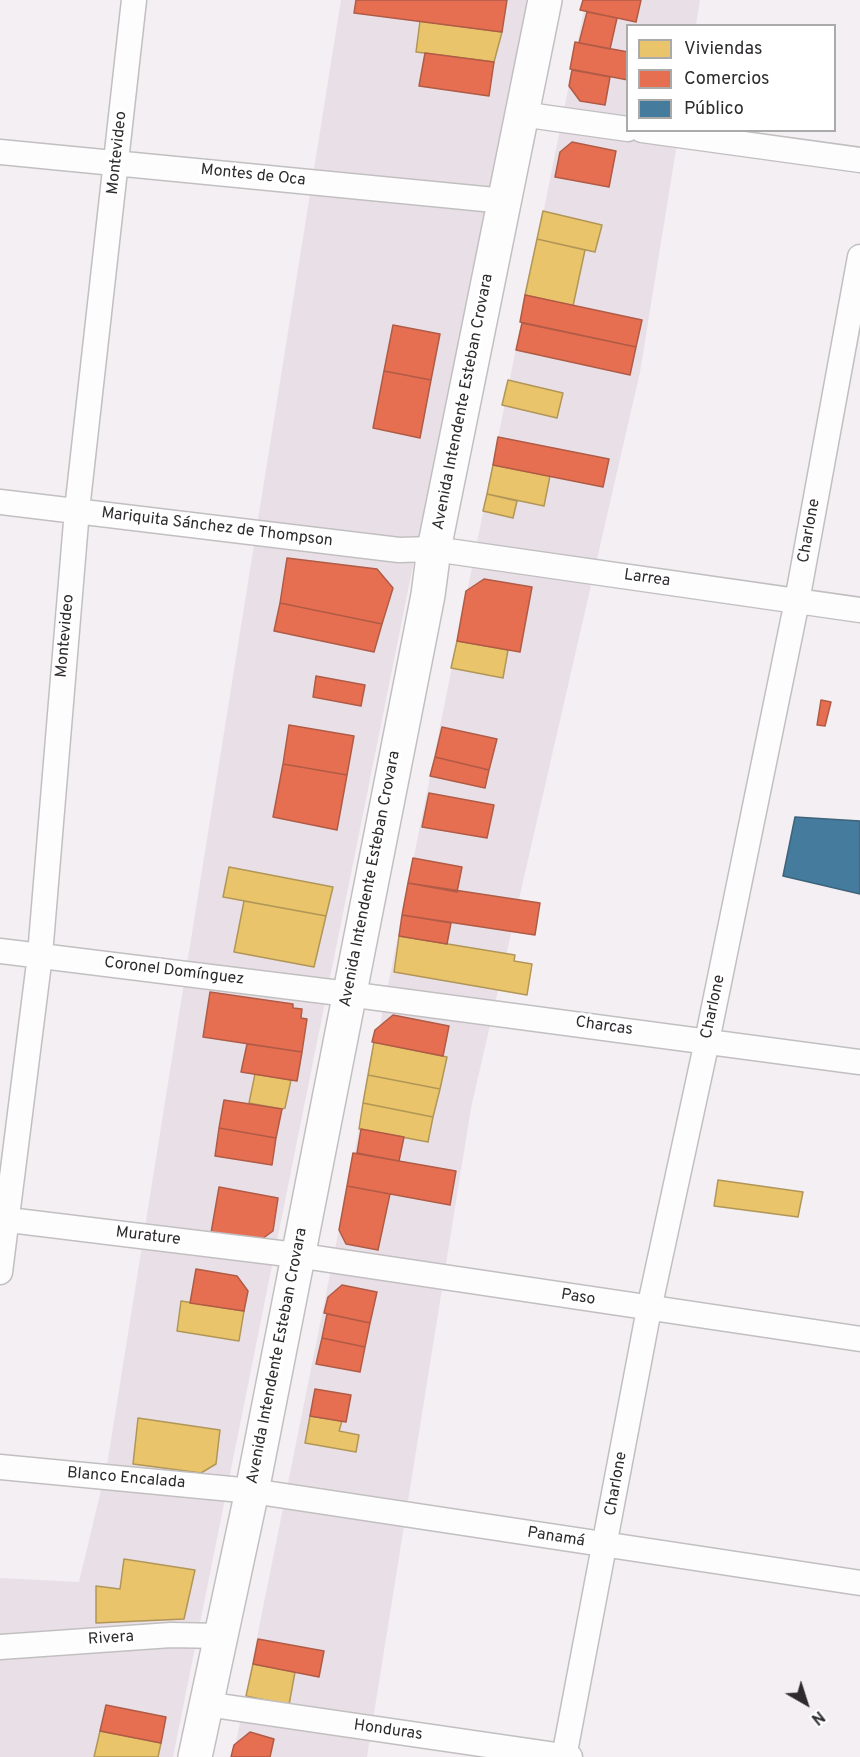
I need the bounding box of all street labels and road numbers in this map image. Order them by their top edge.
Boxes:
street label: Montevideo [104,110,132,196]
street label: Montes de Oca [200,161,306,191]
street label: Avenida Intendente Esteban Crovara [430,272,498,532]
street label: Charlone [795,497,825,565]
street label: Mariquita Sánchez de Thompson [100,504,334,552]
street label: Larrea [623,566,671,592]
street label: Montevideo [53,593,79,679]
street label: Avenida Intendente Esteban Crovara [337,749,405,1009]
street label: Coronel Domínguez [103,954,245,990]
street label: Charlone [698,973,730,1041]
street label: Charcas [574,1013,634,1041]
street label: Murature [114,1223,182,1251]
street label: Avenida Intendente Esteban Crovara [244,1226,312,1486]
street label: Paso [559,1286,597,1310]
street label: Charlone [602,1450,632,1518]
street label: Blanco Encalada [66,1464,186,1494]
street label: Panamá [526,1524,586,1552]
street label: Rivera [87,1628,135,1650]
street label: Honduras [352,1717,424,1745]

